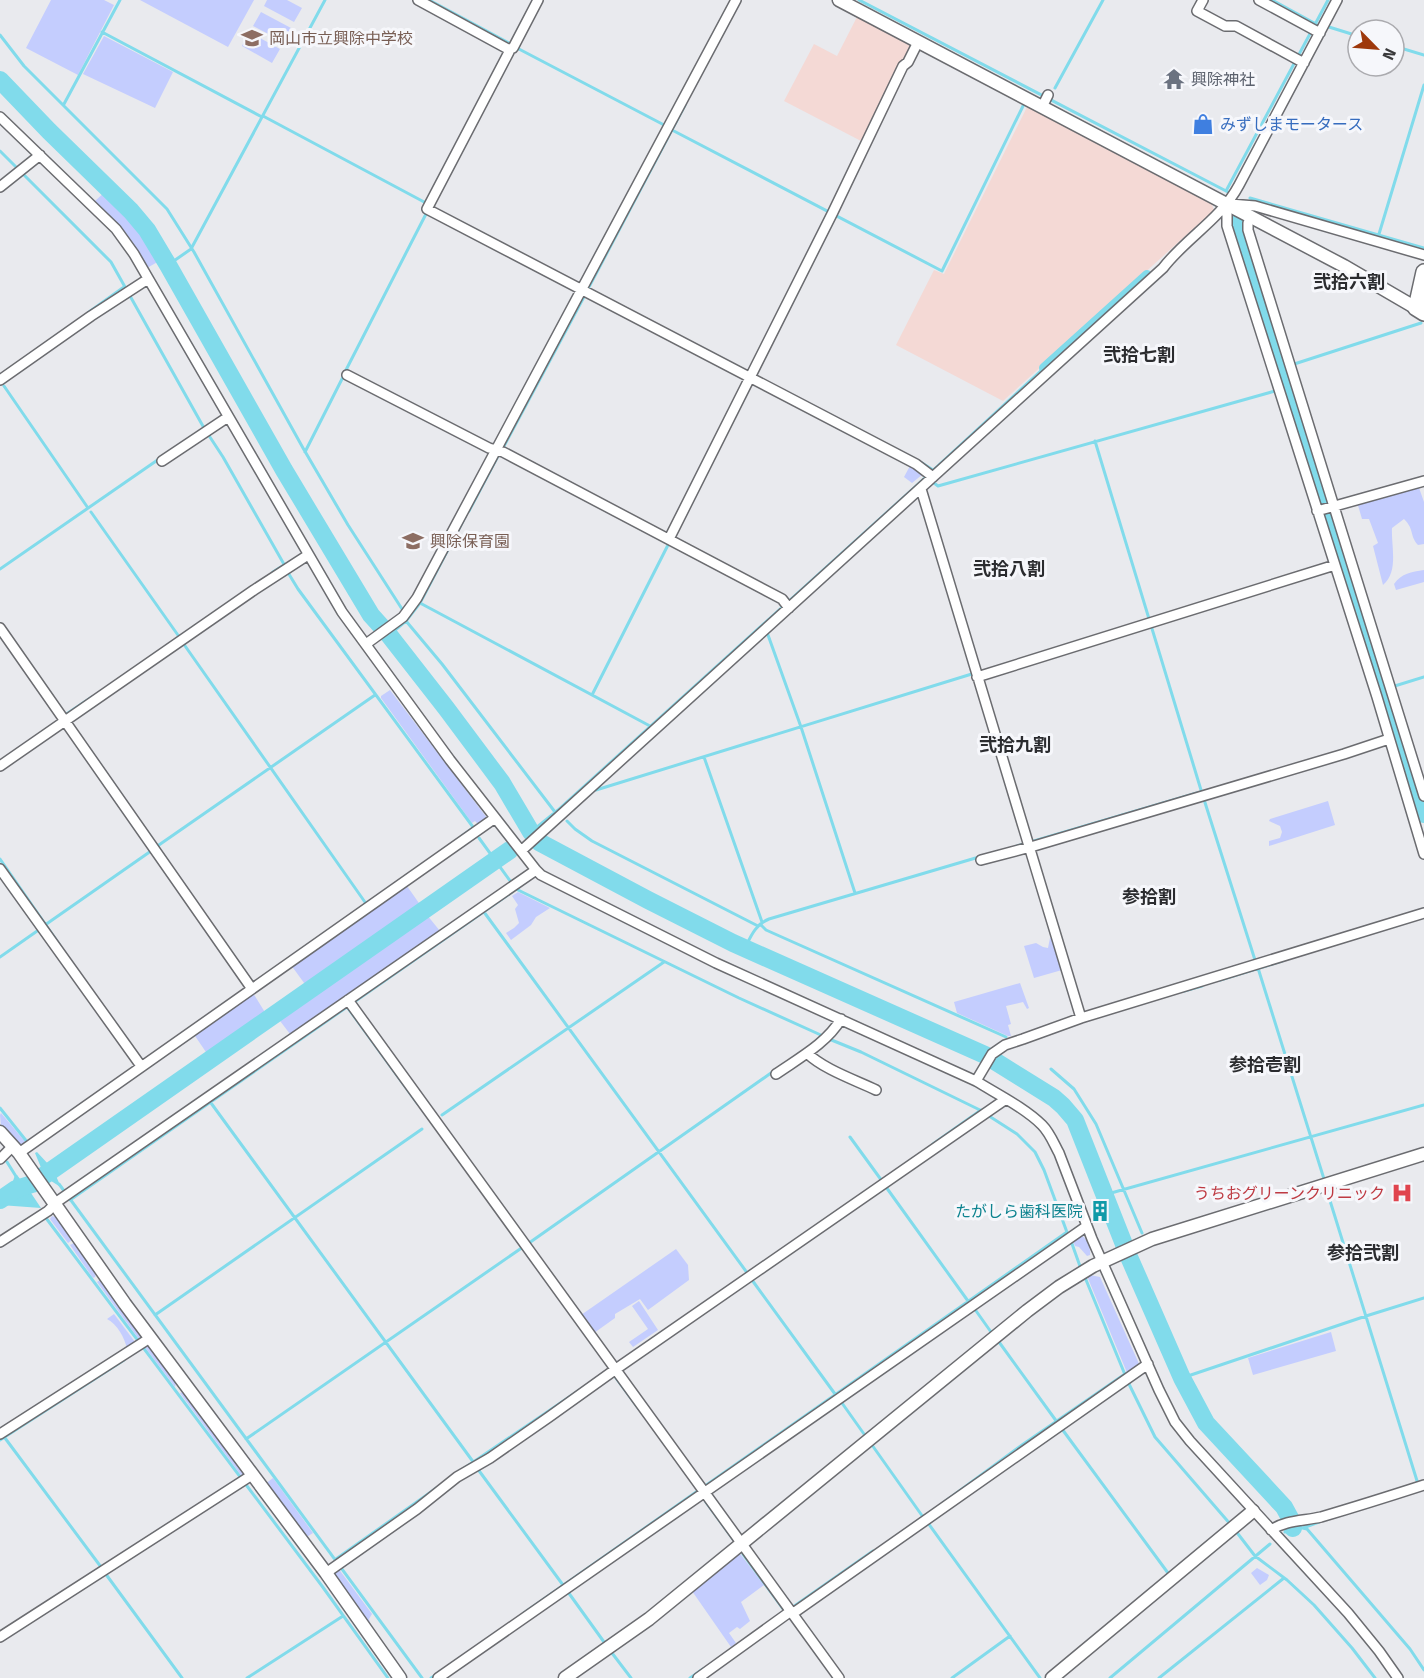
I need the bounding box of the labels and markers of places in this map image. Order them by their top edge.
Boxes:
school or university icon: 岡山市立興除中学校 [240,26,264,50]
place label: 岡山市立興除中学校 [269,29,413,48]
temple icon: 興除神社 [1162,67,1186,91]
place label: 興除神社 [1191,70,1255,89]
shop icon: みずしまモータース [1191,112,1215,136]
place label: みずしまモータース [1220,115,1363,134]
school or university icon: 興除保育園 [401,529,425,553]
place label: 興除保育園 [430,532,510,551]
hospital icon: うちおグリーンクリニック [1390,1181,1414,1205]
place label: うちおグリーンクリニック [1194,1184,1385,1203]
building icon: たがしら歯科医院 [1088,1199,1112,1223]
place label: たがしら歯科医院 [955,1202,1083,1221]

